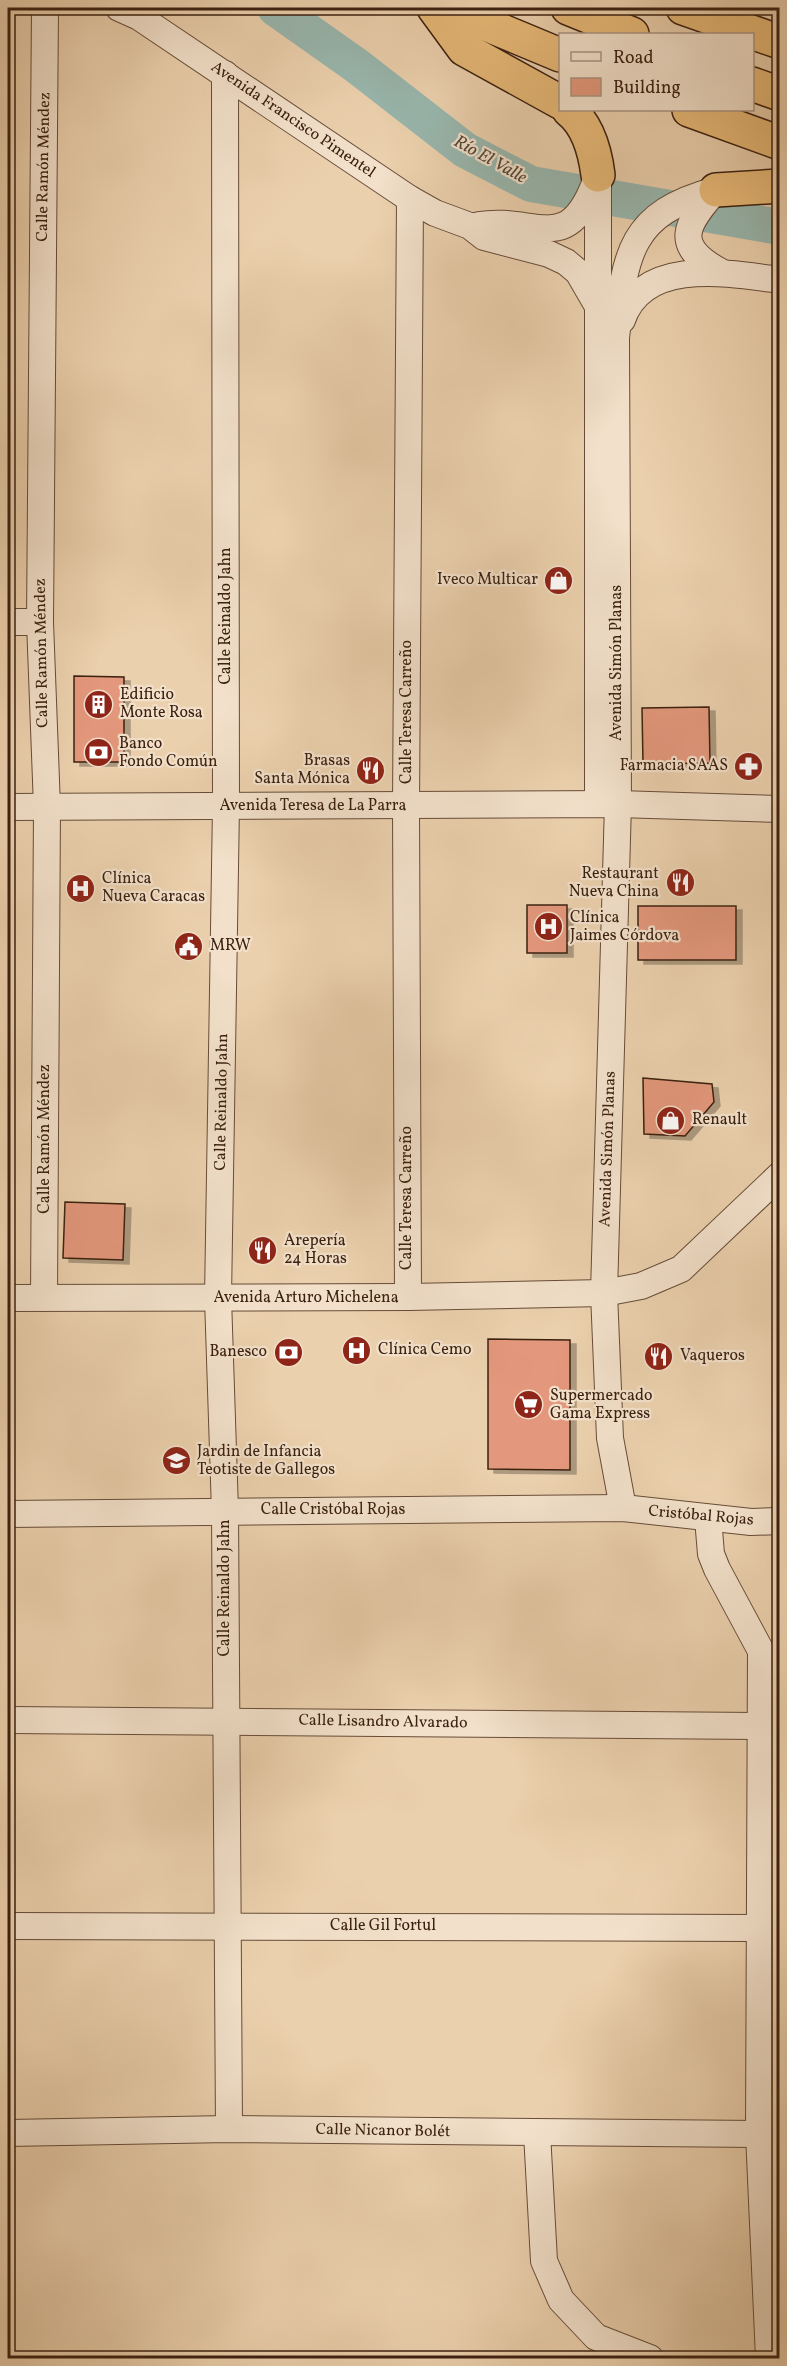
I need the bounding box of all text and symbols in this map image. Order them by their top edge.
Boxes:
legend [559,33,754,111]
text: Road [613,46,654,71]
street label: Avenida Francisco Pimentel [206,57,380,184]
text: Building [613,76,681,101]
street label: Calle Ramón Méndez [32,92,56,242]
water label: Río El Valle [449,130,531,191]
street label: Calle Reinaldo Jahn [215,547,237,685]
shop icon: Iveco Multicar [543,564,575,596]
place label: Iveco Multicar [437,569,538,591]
street label: Calle Ramón Méndez [30,578,54,728]
street label: Avenida Simón Planas [606,585,628,741]
street label: Calle Teresa Carreño [396,640,418,784]
place label: Edificio Monte Rosa [120,684,203,724]
building icon: Edificio Monte Rosa [83,688,115,720]
place label: Banco Fondo Común [119,733,218,773]
bank icon: Banco Fondo Común [82,737,114,769]
place label: Brasas Santa Mónica [254,750,350,790]
pharmacy icon: Farmacia SAAS [733,750,765,782]
restaurant icon: Brasas Santa Mónica [355,754,387,786]
place label: Farmacia SAAS [620,755,728,777]
street label: Avenida Teresa de La Parra [220,795,407,817]
place label: Restaurant Nueva China [569,863,659,903]
restaurant icon: Restaurant Nueva China [664,867,696,899]
place label: Clínica Nueva Caracas [102,868,205,908]
hospital icon: Clínica Nueva Caracas [65,872,97,904]
place label: Clínica Jaimes Córdova [570,907,679,947]
hospital icon: Clínica Jaimes Córdova [533,911,565,943]
public building icon: MRW [173,930,205,962]
place label: MRW [210,935,251,957]
street label: Calle Reinaldo Jahn [210,1033,234,1171]
street label: Calle Ramón Méndez [34,1064,56,1214]
street label: Avenida Simón Planas [594,1070,622,1227]
shop icon: Renault [655,1104,687,1136]
place label: Renault [692,1109,748,1131]
street label: Calle Teresa Carreño [396,1126,418,1270]
place label: Arepería 24 Horas [284,1230,347,1270]
restaurant icon: Arepería 24 Horas [247,1234,279,1266]
street label: Avenida Arturo Michelena [213,1287,399,1309]
hospital icon: Clínica Cemo [341,1334,373,1366]
bank icon: Banesco [272,1336,304,1368]
place label: Clínica Cemo [378,1339,471,1361]
restaurant icon: Vaqueros [643,1340,675,1372]
place label: Banesco [209,1341,267,1363]
place label: Vaqueros [680,1345,745,1367]
place label: Supermercado Gama Express [550,1385,652,1425]
supermarket icon: Supermercado Gama Express [513,1389,545,1421]
place label: Jardin de Infancia Teotiste de Gallegos [197,1441,335,1481]
school or university icon: Jardin de Infancia Teotiste de Gallegos [160,1445,192,1477]
street label: Calle Cristóbal Rojas [261,1499,405,1521]
street label: Cristóbal Rojas [647,1500,755,1532]
street label: Calle Reinaldo Jahn [214,1519,236,1657]
street label: Calle Lisandro Alvarado [298,1710,468,1734]
street label: Calle Gil Fortul [330,1915,436,1937]
street label: Calle Nicanor Bolét [315,2119,451,2143]

